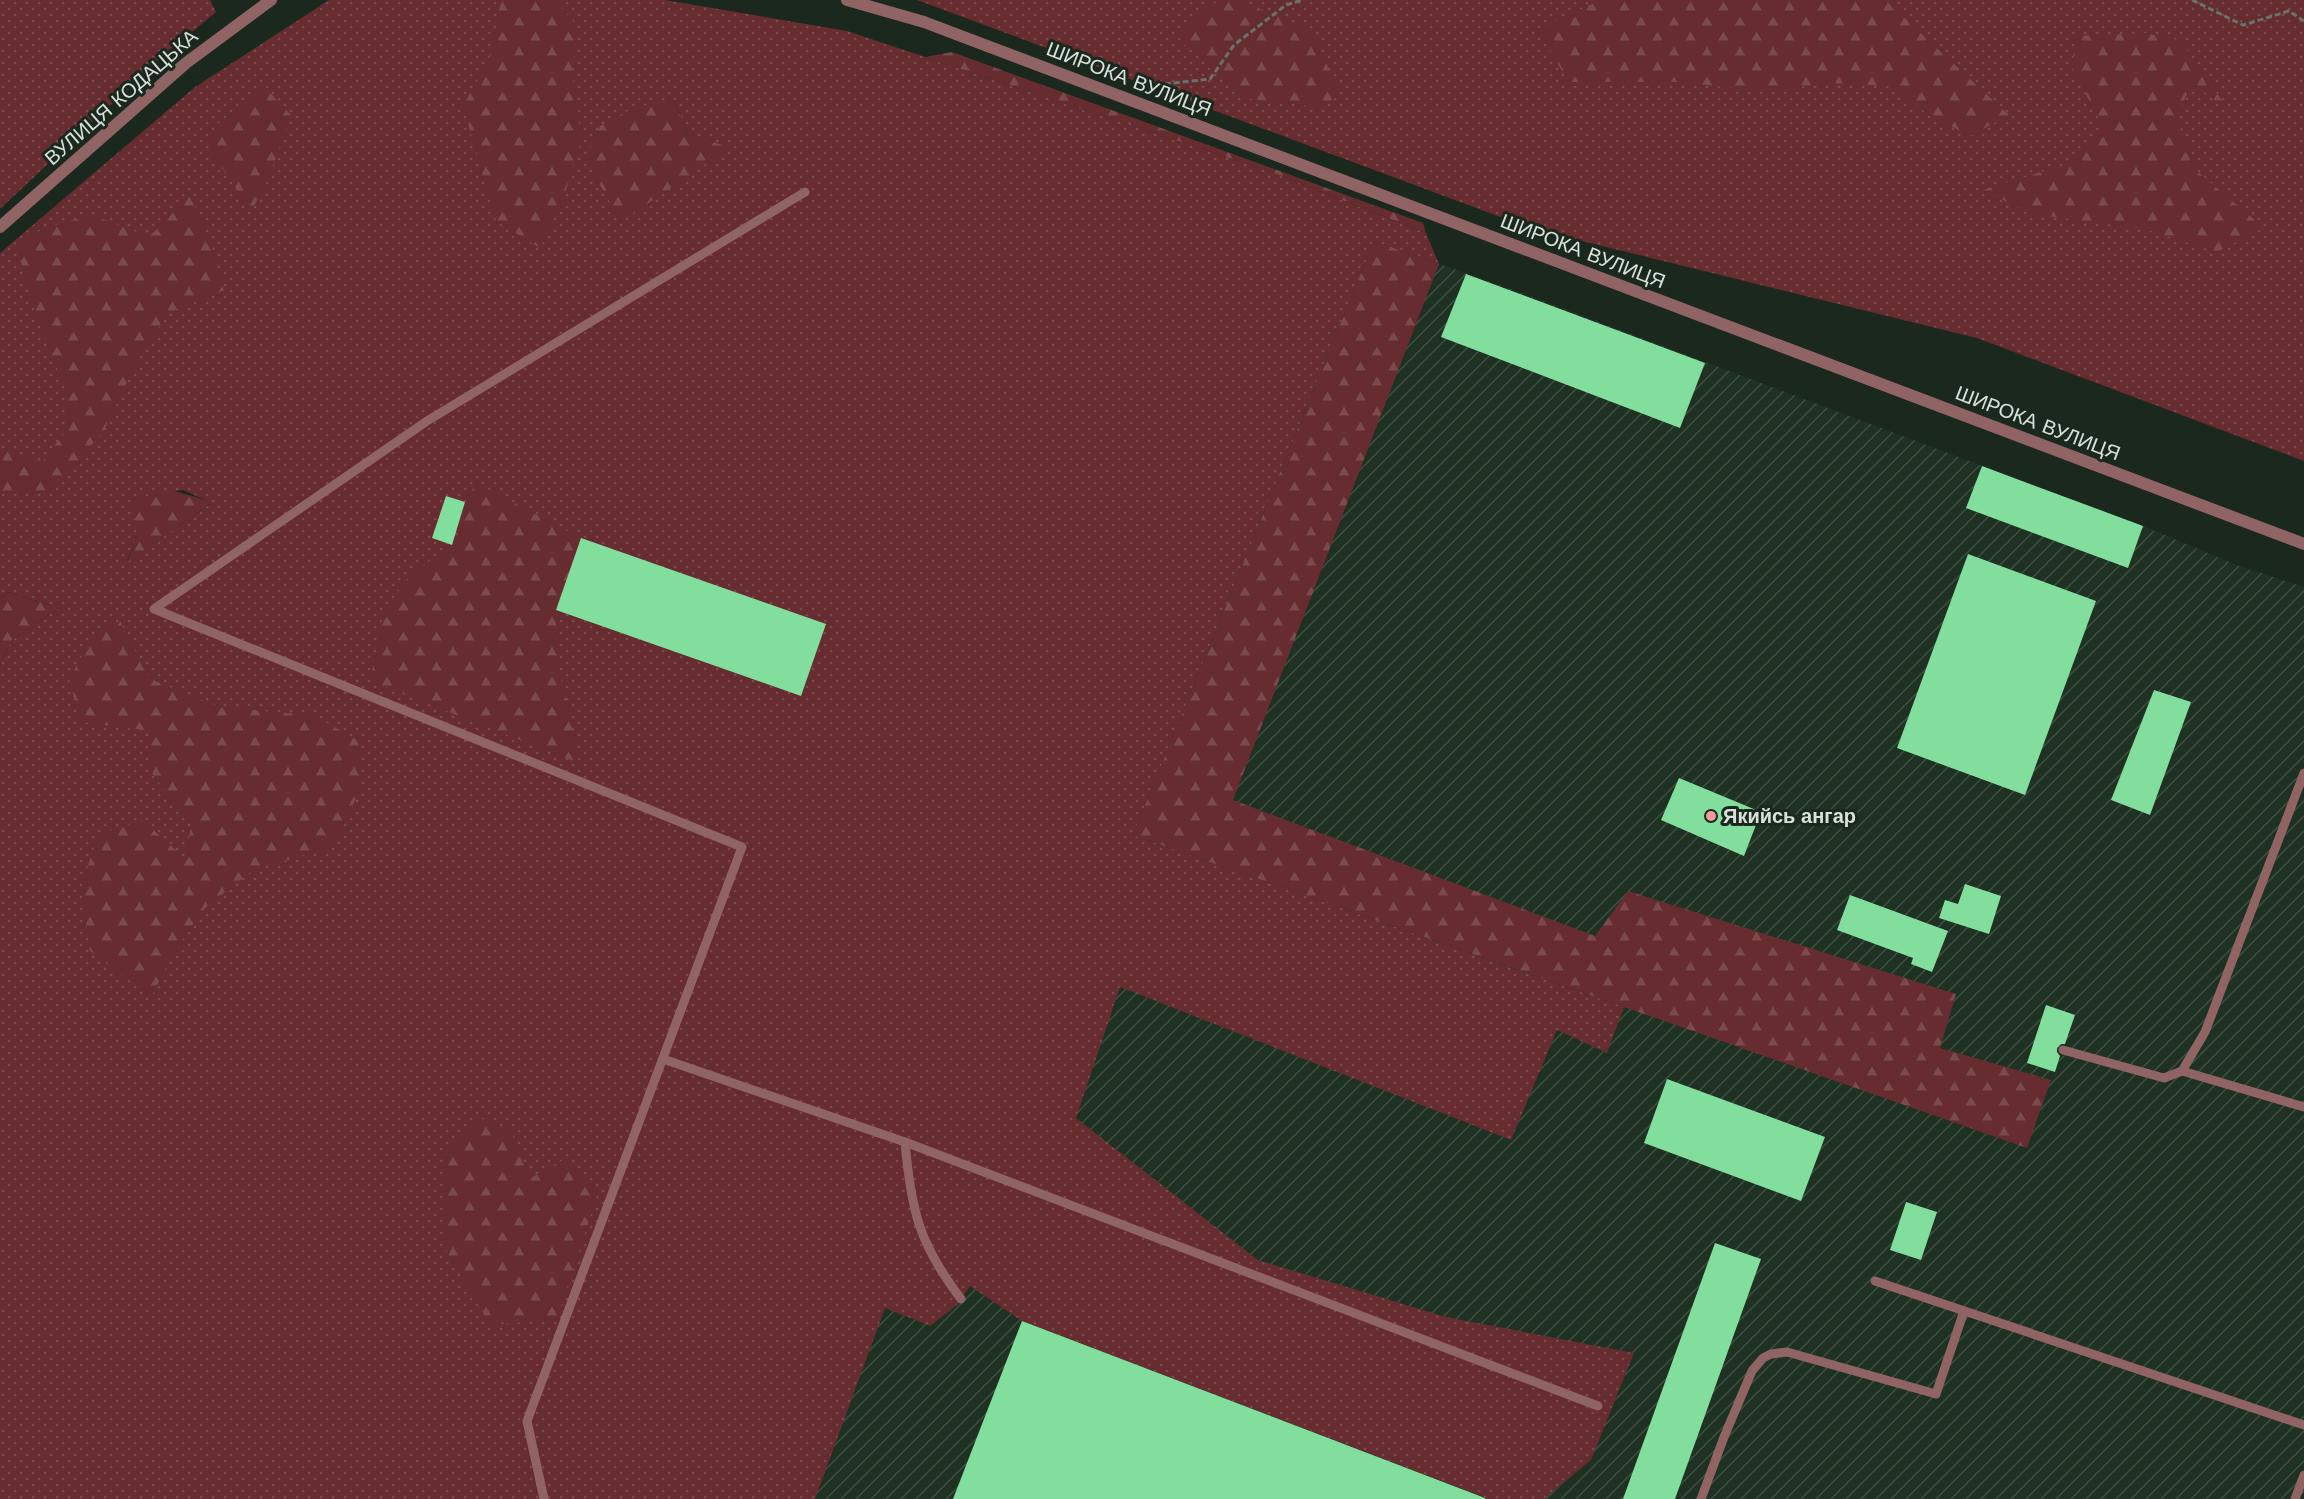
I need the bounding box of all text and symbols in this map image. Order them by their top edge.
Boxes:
street label: ВУЛИЦЯ КОДАЦЬКА [40,24,203,170]
street label: ШИРОКА ВУЛИЦЯ [1043,37,1215,121]
street label: ШИРОКА ВУЛИЦЯ [1497,209,1669,293]
street label: ШИРОКА ВУЛИЦЯ [1952,381,2124,465]
place label: Якийсь ангар [1723,804,1856,828]
marker: Якийсь ангар [1704,809,1718,823]

